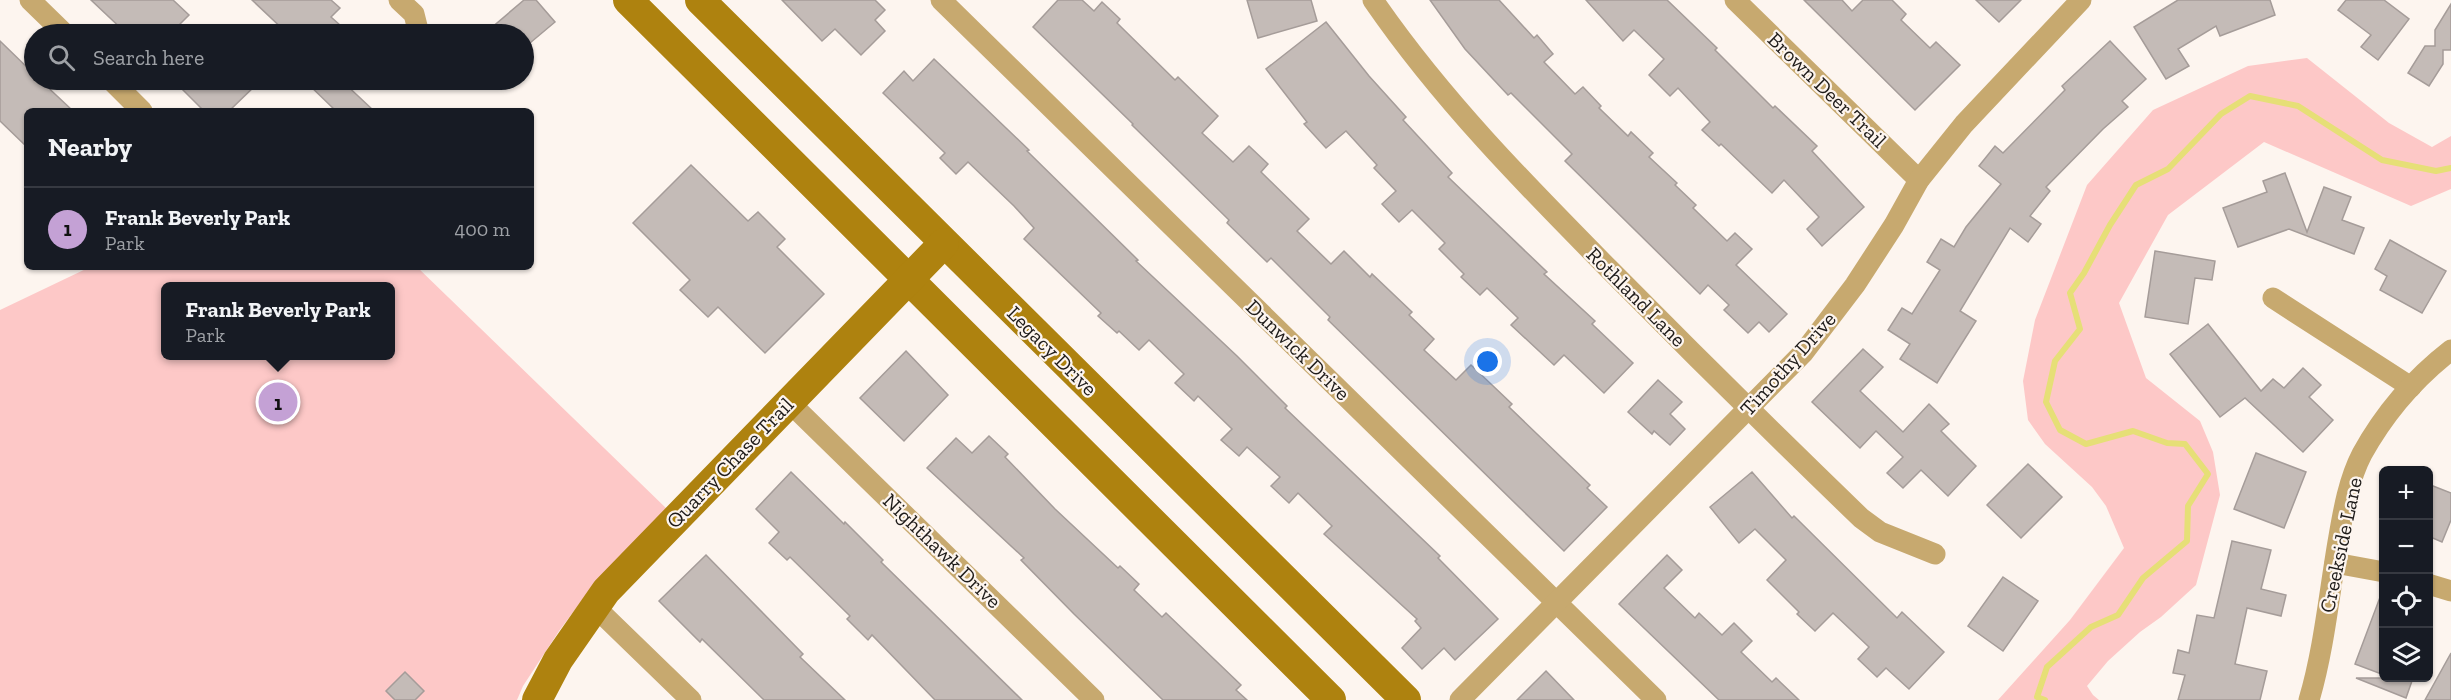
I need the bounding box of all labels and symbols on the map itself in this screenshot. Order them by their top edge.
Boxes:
street label: Brown Deer Trail [1763,27,1892,153]
street label: Rothland Lane [1581,242,1691,352]
street label: Dunwick Drive [1241,294,1356,406]
street label: Legacy Drive [1002,300,1103,401]
street label: Timothy Drive [1734,306,1841,421]
your location [1473,347,1502,376]
pin: 1 [258,380,298,424]
street label: Quarry Chase Trail [661,392,799,533]
street label: Creekside Lane [2314,475,2367,615]
street label: Nighthawk Drive [878,488,1007,613]

